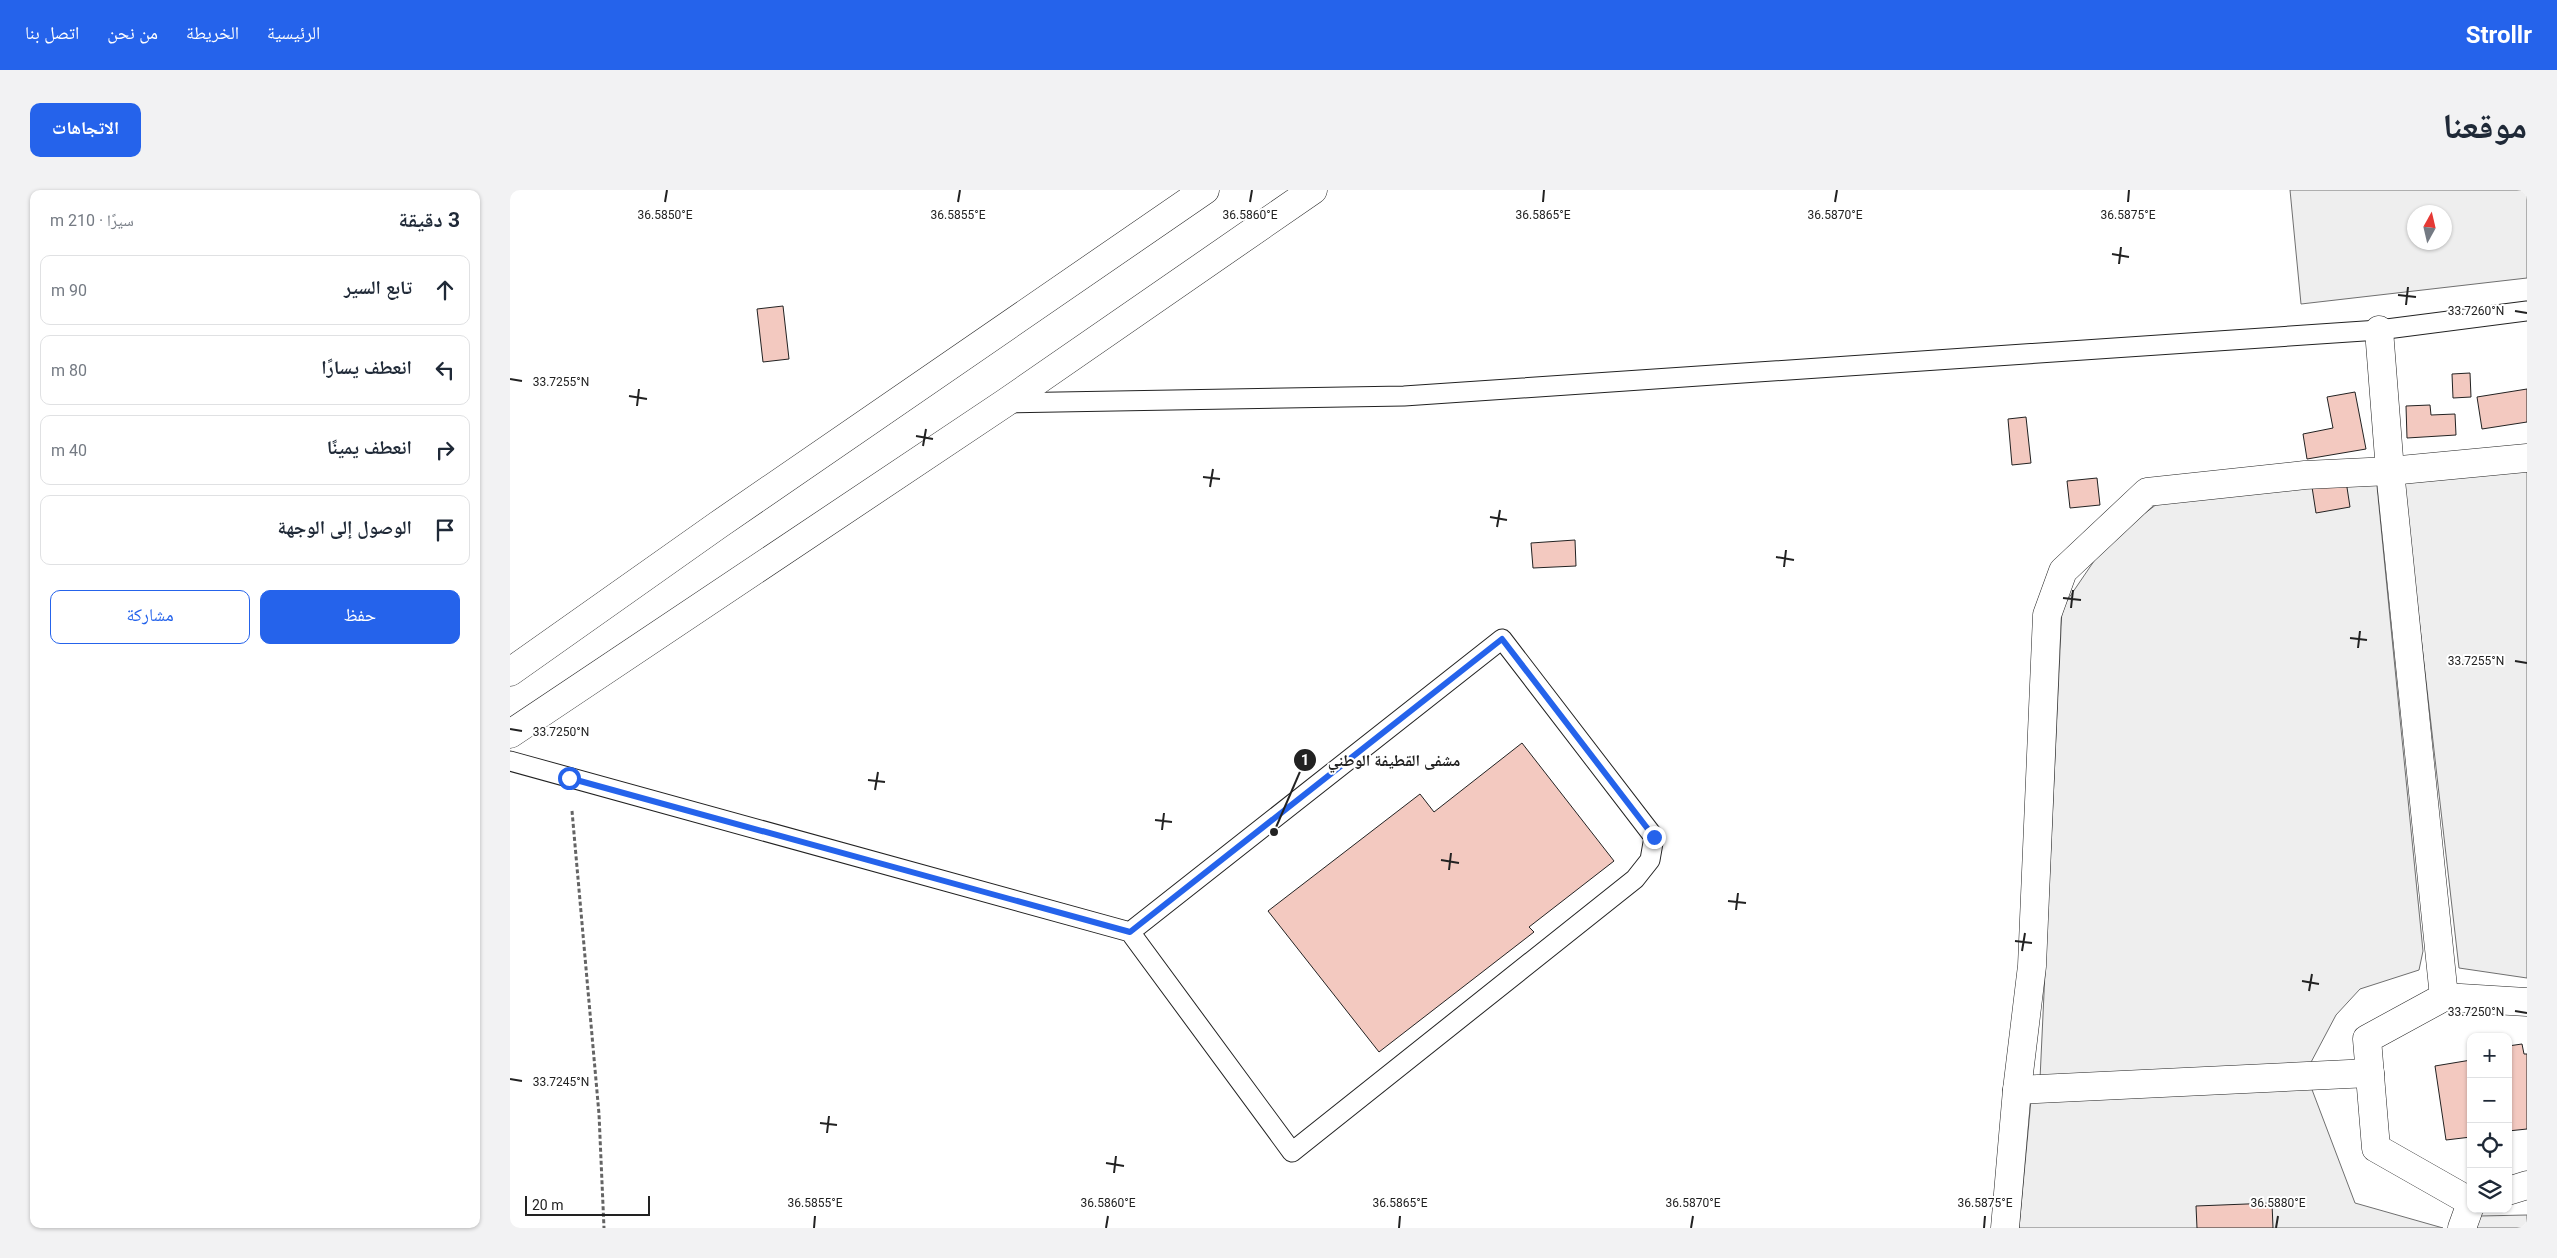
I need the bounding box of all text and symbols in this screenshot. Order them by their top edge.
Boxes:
text: Strollr [2466,21,2532,49]
text: اتصل بنا [25,22,79,43]
text: من نحن [107,22,158,43]
text: الخريطة [186,22,239,43]
text: الرئيسية [267,22,320,43]
button: الاتجاهات [30,103,141,157]
text: موقعنا [2442,106,2527,147]
north arrow [2407,205,2452,250]
text: 3 دقيقة [399,208,460,232]
text: 36.5850°E [638,208,693,222]
text: 36.5855°E [931,208,986,222]
text: 36.5860°E [1223,208,1278,222]
text: 36.5865°E [1516,208,1571,222]
text: 36.5870°E [1808,208,1863,222]
text: 36.5875°E [2101,208,2156,222]
text: سيرًا · 210 m [50,211,134,230]
text: تابع السير [344,276,412,299]
icon: ahead [431,276,459,304]
text: 90 m [51,281,87,300]
text: 33.7260°N [2448,304,2504,318]
text: انعطف يسارًا [321,356,412,379]
icon: left [431,356,459,384]
text: 80 m [51,361,87,380]
text: 33.7255°N [533,375,589,389]
text: انعطف يمينًا [327,436,412,459]
icon: right [431,436,459,464]
text: 40 m [51,441,87,460]
text: الوصول إلى الوجهة [278,516,412,539]
icon: arrive [431,516,459,544]
button: مشاركة [50,590,250,644]
button: حفظ [260,590,460,644]
text: 33.7255°N [2448,654,2504,668]
text: 33.7250°N [533,725,589,739]
callout: مشفى القطيفة الوطني [1293,744,1470,775]
text: 1 [1301,751,1309,769]
text: مشفى القطيفة الوطني [1328,751,1460,773]
route start [558,767,581,790]
route end [1643,826,1666,849]
text: 33.7250°N [2448,1005,2504,1019]
map controls [2467,1033,2512,1213]
button: + [2467,1033,2512,1078]
text: 33.7245°N [533,1075,589,1089]
button: − [2467,1078,2512,1123]
button: locate [2467,1123,2512,1168]
button: layers [2467,1168,2512,1213]
scale bar [525,1193,650,1216]
text: 36.5855°E [788,1196,843,1210]
text: 36.5860°E [1081,1196,1136,1210]
text: 36.5865°E [1373,1196,1428,1210]
text: 36.5870°E [1666,1196,1721,1210]
text: 36.5875°E [1958,1196,2013,1210]
text: 36.5880°E [2251,1196,2306,1210]
text: 20 m [532,1197,564,1213]

